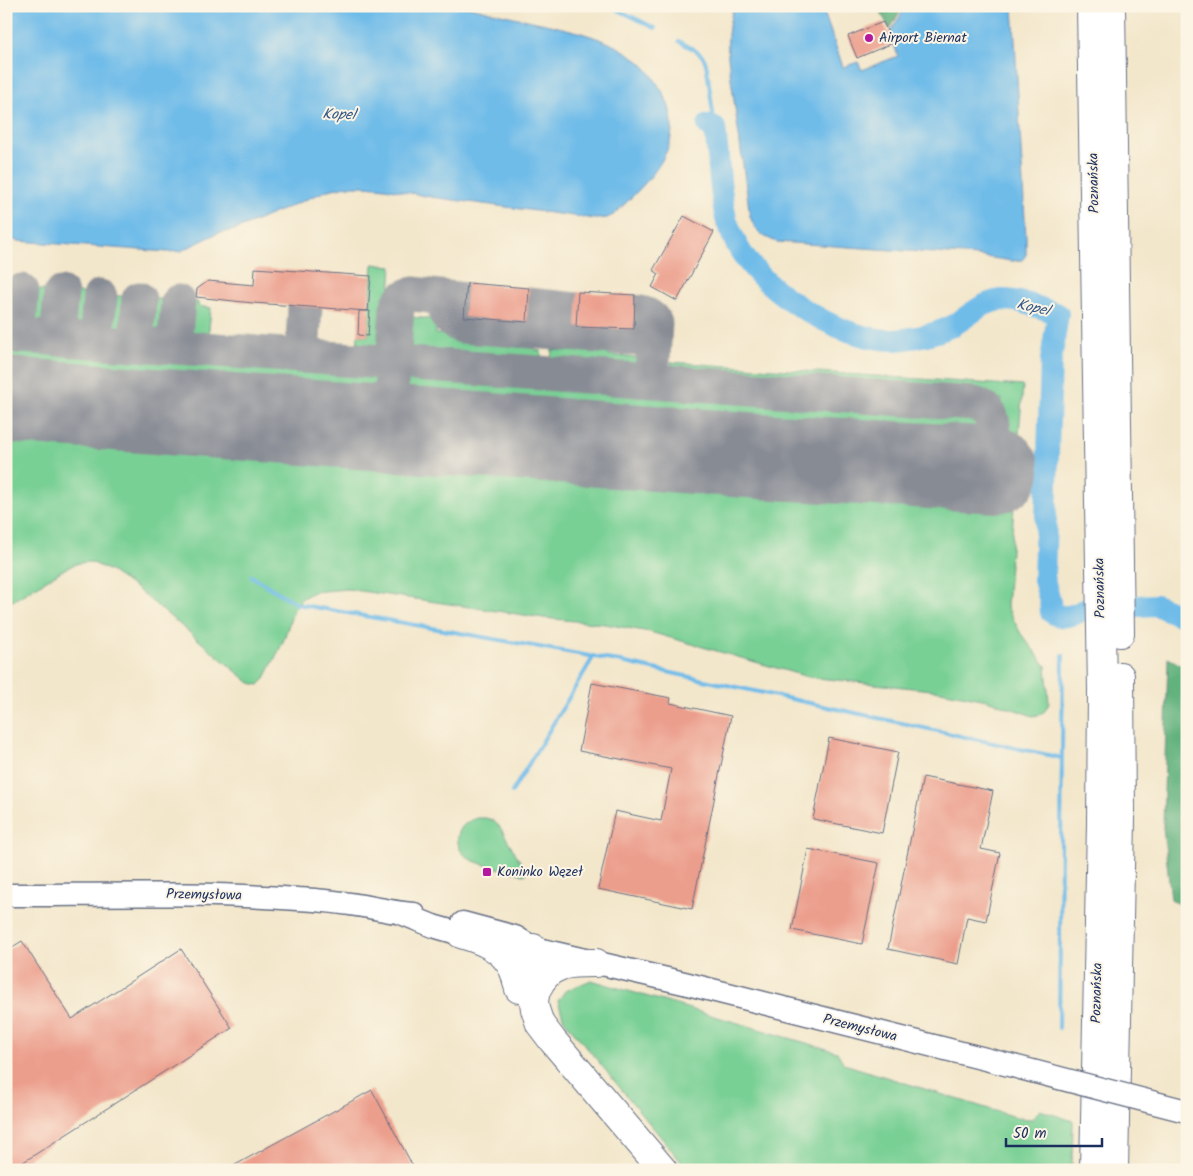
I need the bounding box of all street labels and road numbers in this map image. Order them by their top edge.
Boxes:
street label: Poznańska [1082,152,1106,214]
street label: Poznańska [1088,557,1112,619]
street label: Przemysłowa [166,883,242,907]
street label: Poznańska [1085,962,1109,1024]
street label: Przemysłowa [821,1008,899,1048]

